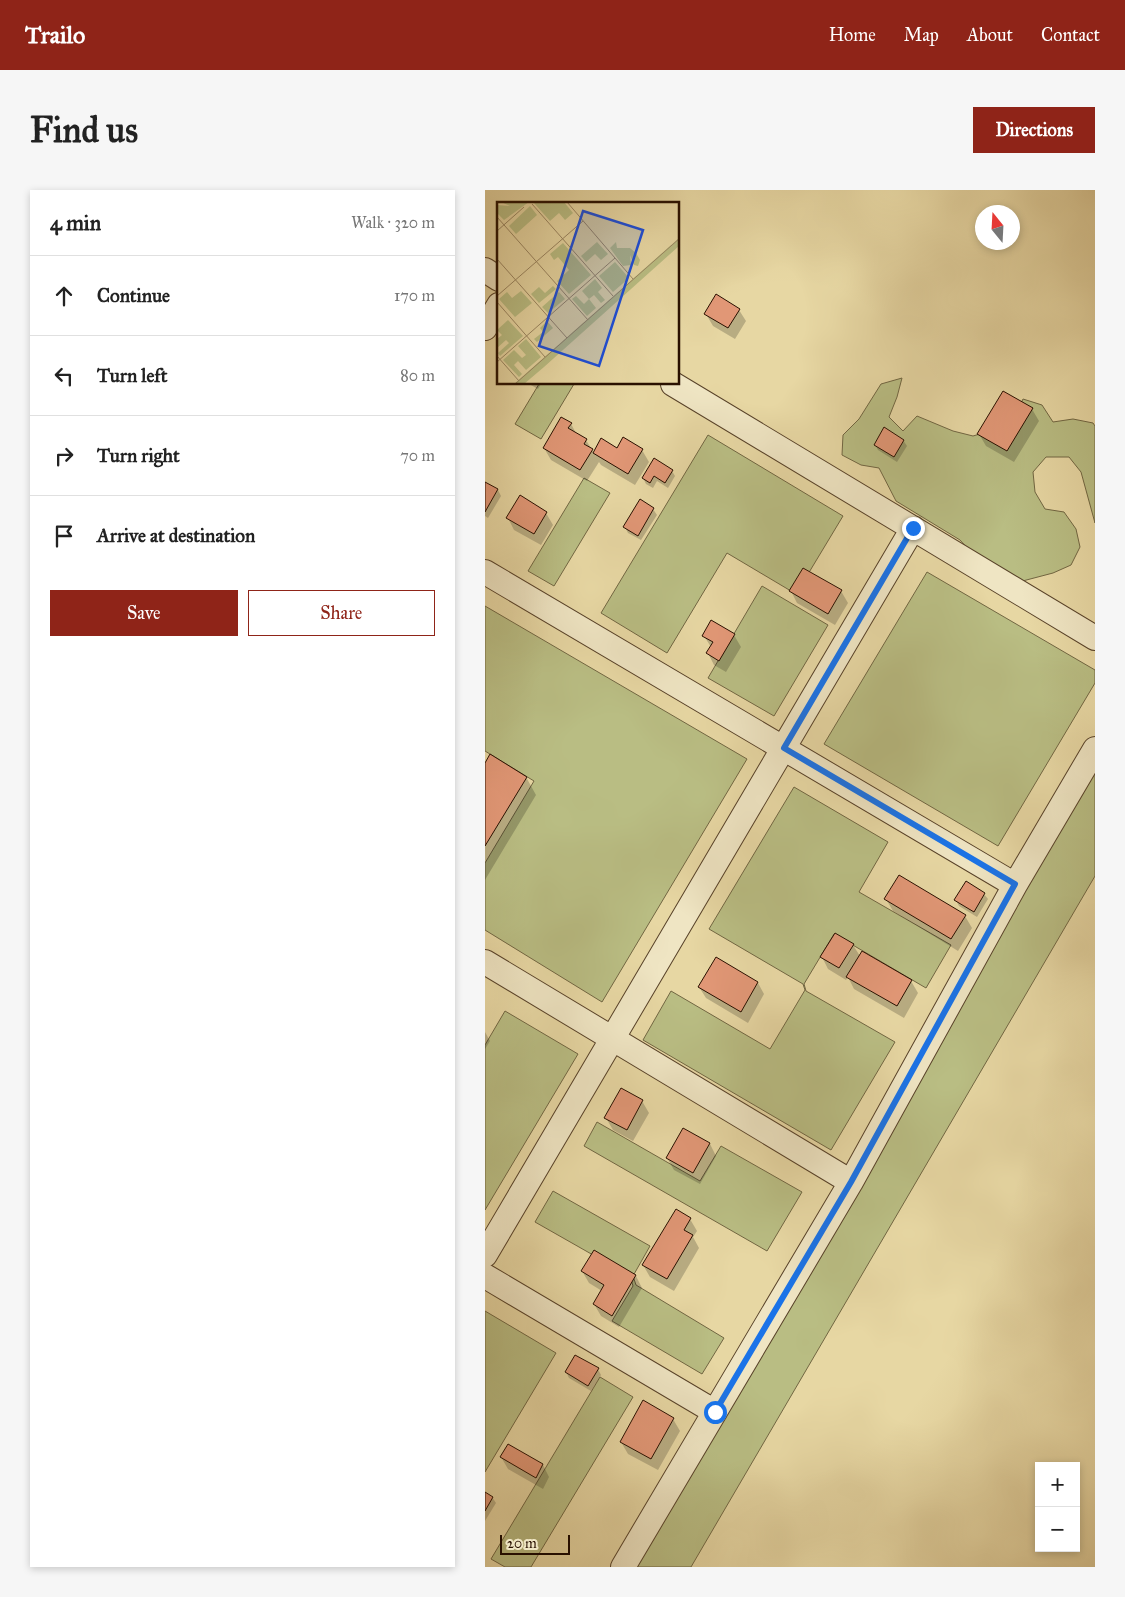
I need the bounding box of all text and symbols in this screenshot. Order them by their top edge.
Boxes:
text: Trailo [25,20,85,50]
text: Home [829,24,876,46]
text: Map [904,24,939,46]
text: About [967,24,1013,46]
text: Contact [1041,24,1100,46]
button: Directions [973,107,1095,153]
text: Find us [30,109,138,152]
inset map [497,202,680,385]
north arrow [975,205,1020,250]
text: 4 min [50,210,101,236]
text: Walk · 320 m [351,213,435,232]
icon: ahead [50,282,78,310]
text: Continue [97,284,170,307]
text: 170 m [394,286,435,305]
icon: left [50,362,78,390]
text: Turn left [97,364,167,387]
text: 80 m [400,366,435,385]
icon: right [50,442,78,470]
text: Turn right [97,444,180,467]
text: 70 m [400,446,435,465]
route end [902,517,925,540]
icon: arrive [50,522,78,550]
text: Arrive at destination [97,524,255,547]
button: Save [50,590,238,636]
button: Share [248,590,435,636]
route start [704,1401,727,1424]
map controls [1035,1462,1080,1552]
button: + [1035,1462,1080,1507]
button: − [1035,1507,1080,1552]
scale bar [500,1532,570,1555]
text: 20 m [507,1535,537,1552]

